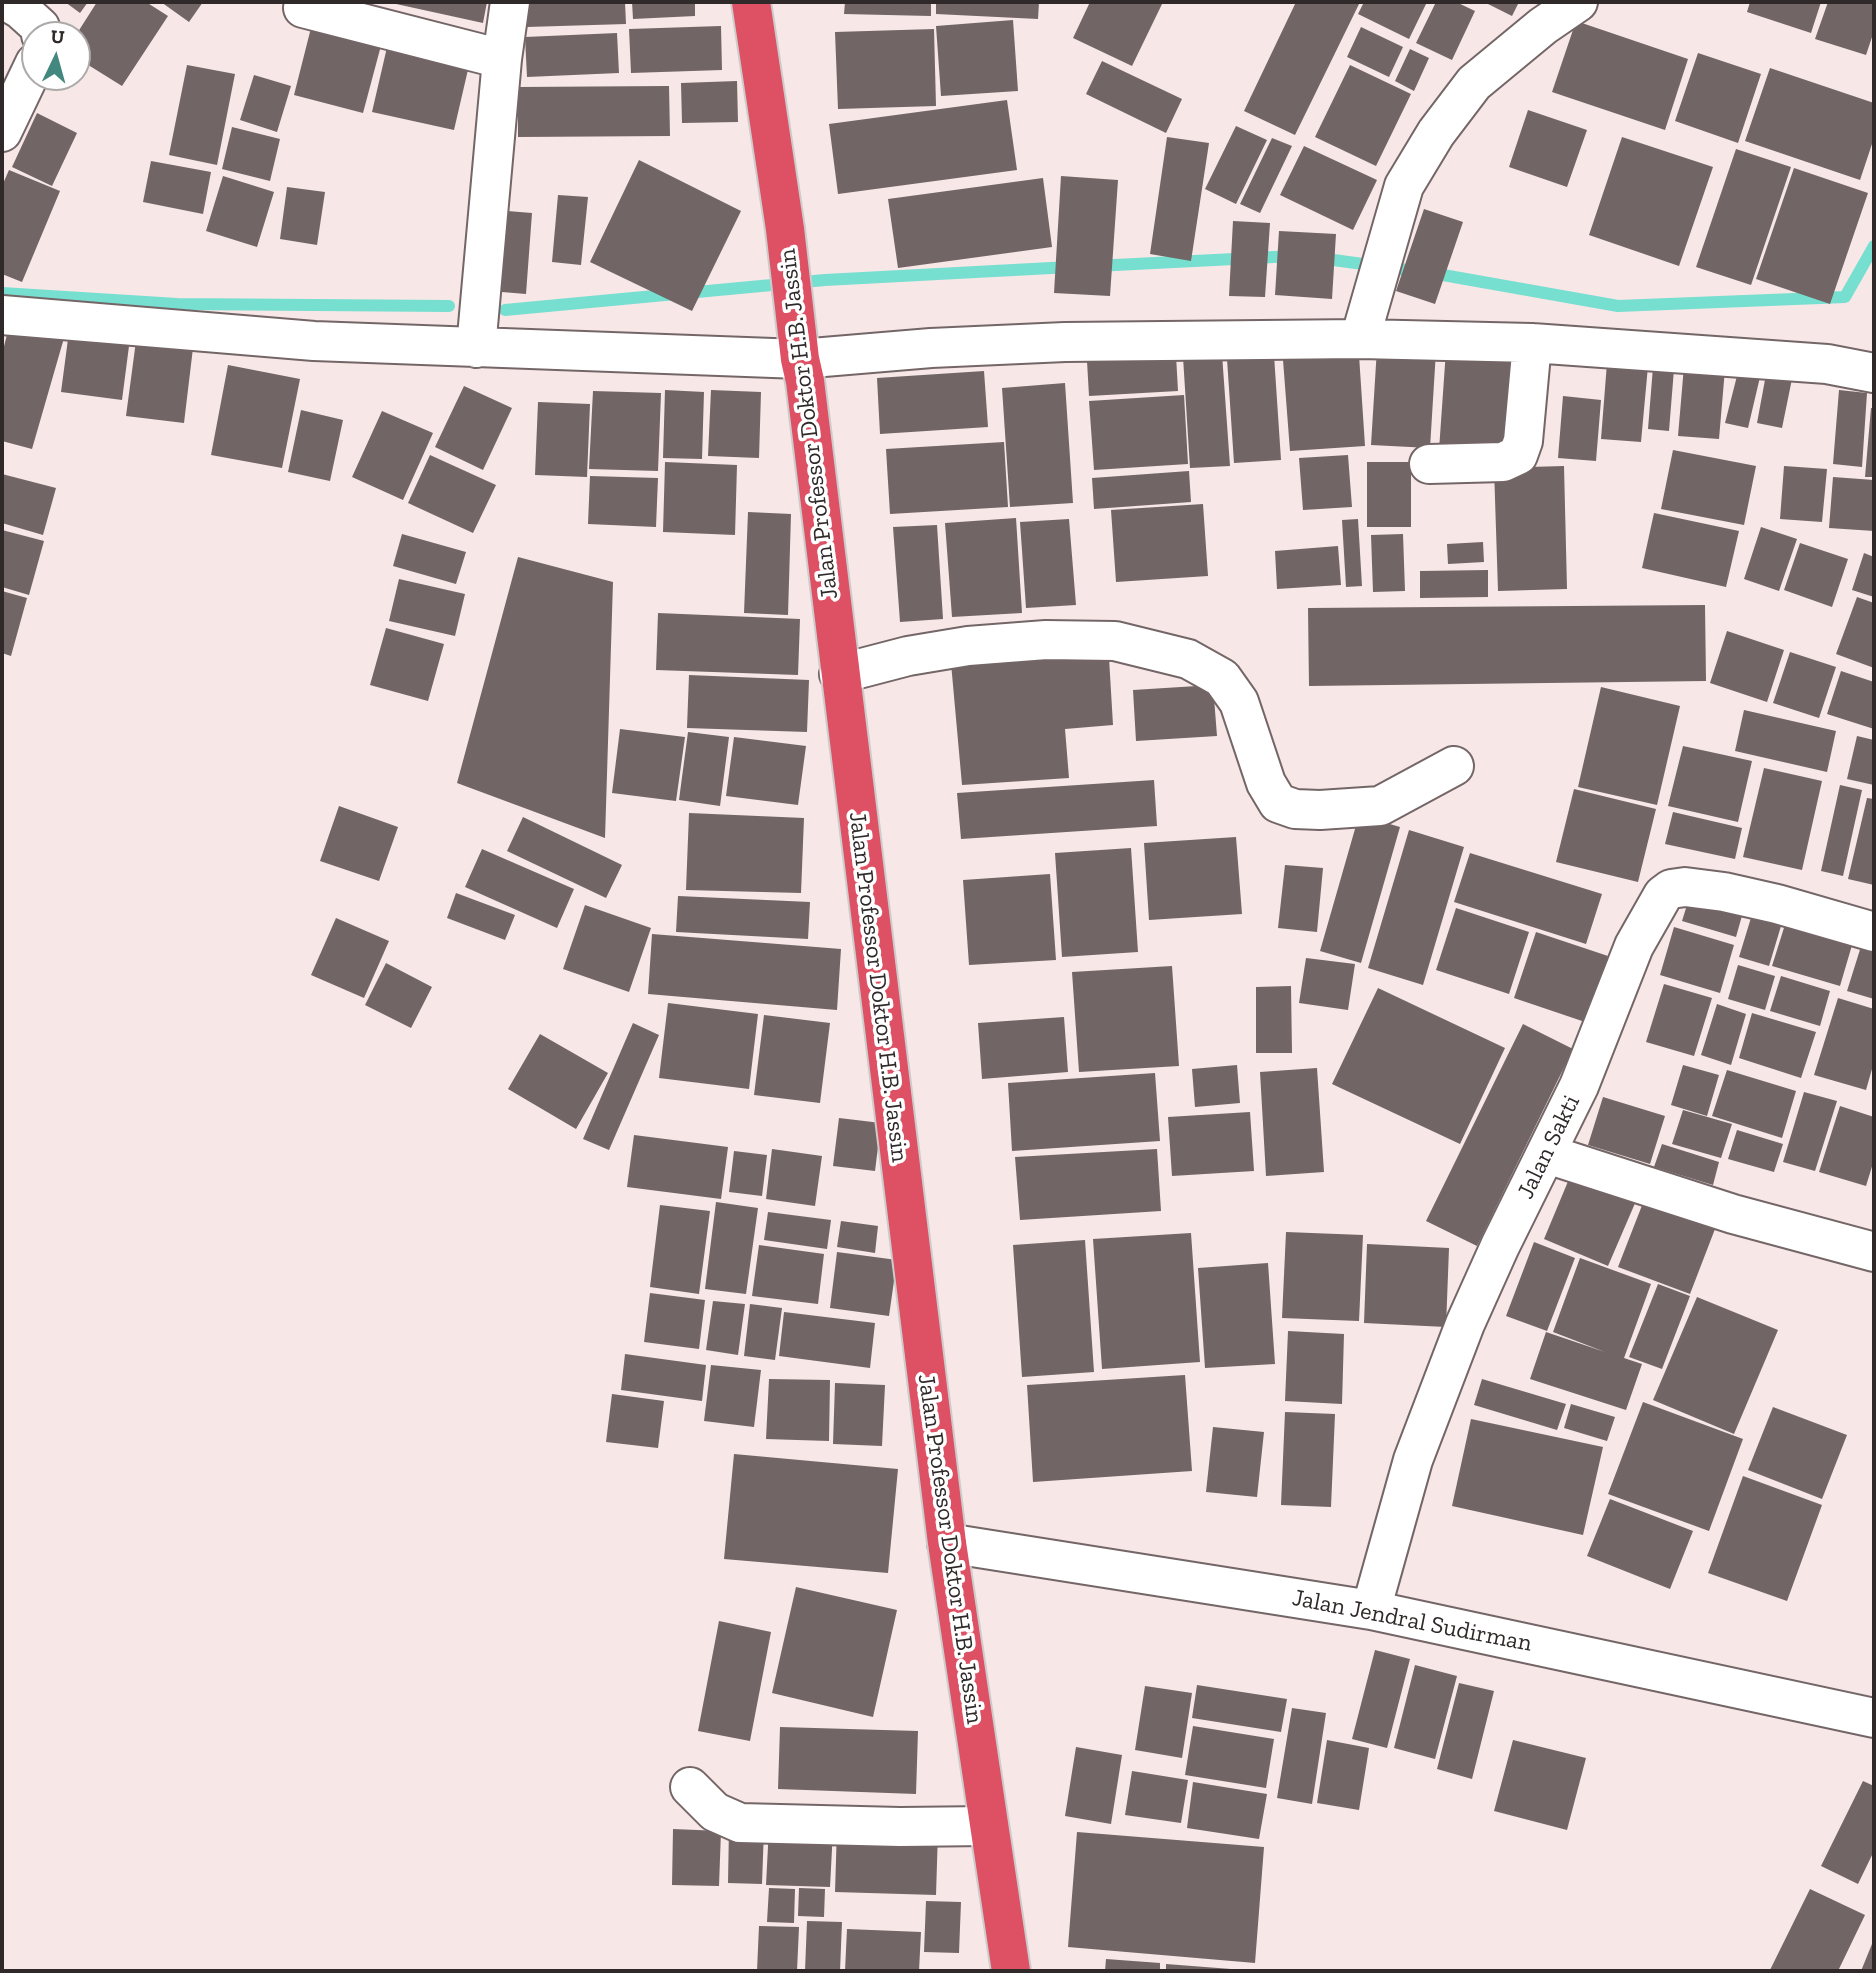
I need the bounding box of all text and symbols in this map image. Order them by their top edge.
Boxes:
north arrow [21,21,91,91]
text: U [50,25,66,49]
street label: Jalan Professor Doktor H.B. Jassin [773,247,845,601]
street label: Jalan Professor Doktor H.B. Jassin [842,810,914,1164]
street label: Jalan Sakti [1512,1091,1586,1203]
street label: Jalan Professor Doktor H.B. Jassin [911,1372,989,1726]
street label: Jalan Jendral Sudirman [1290,1584,1534,1658]

